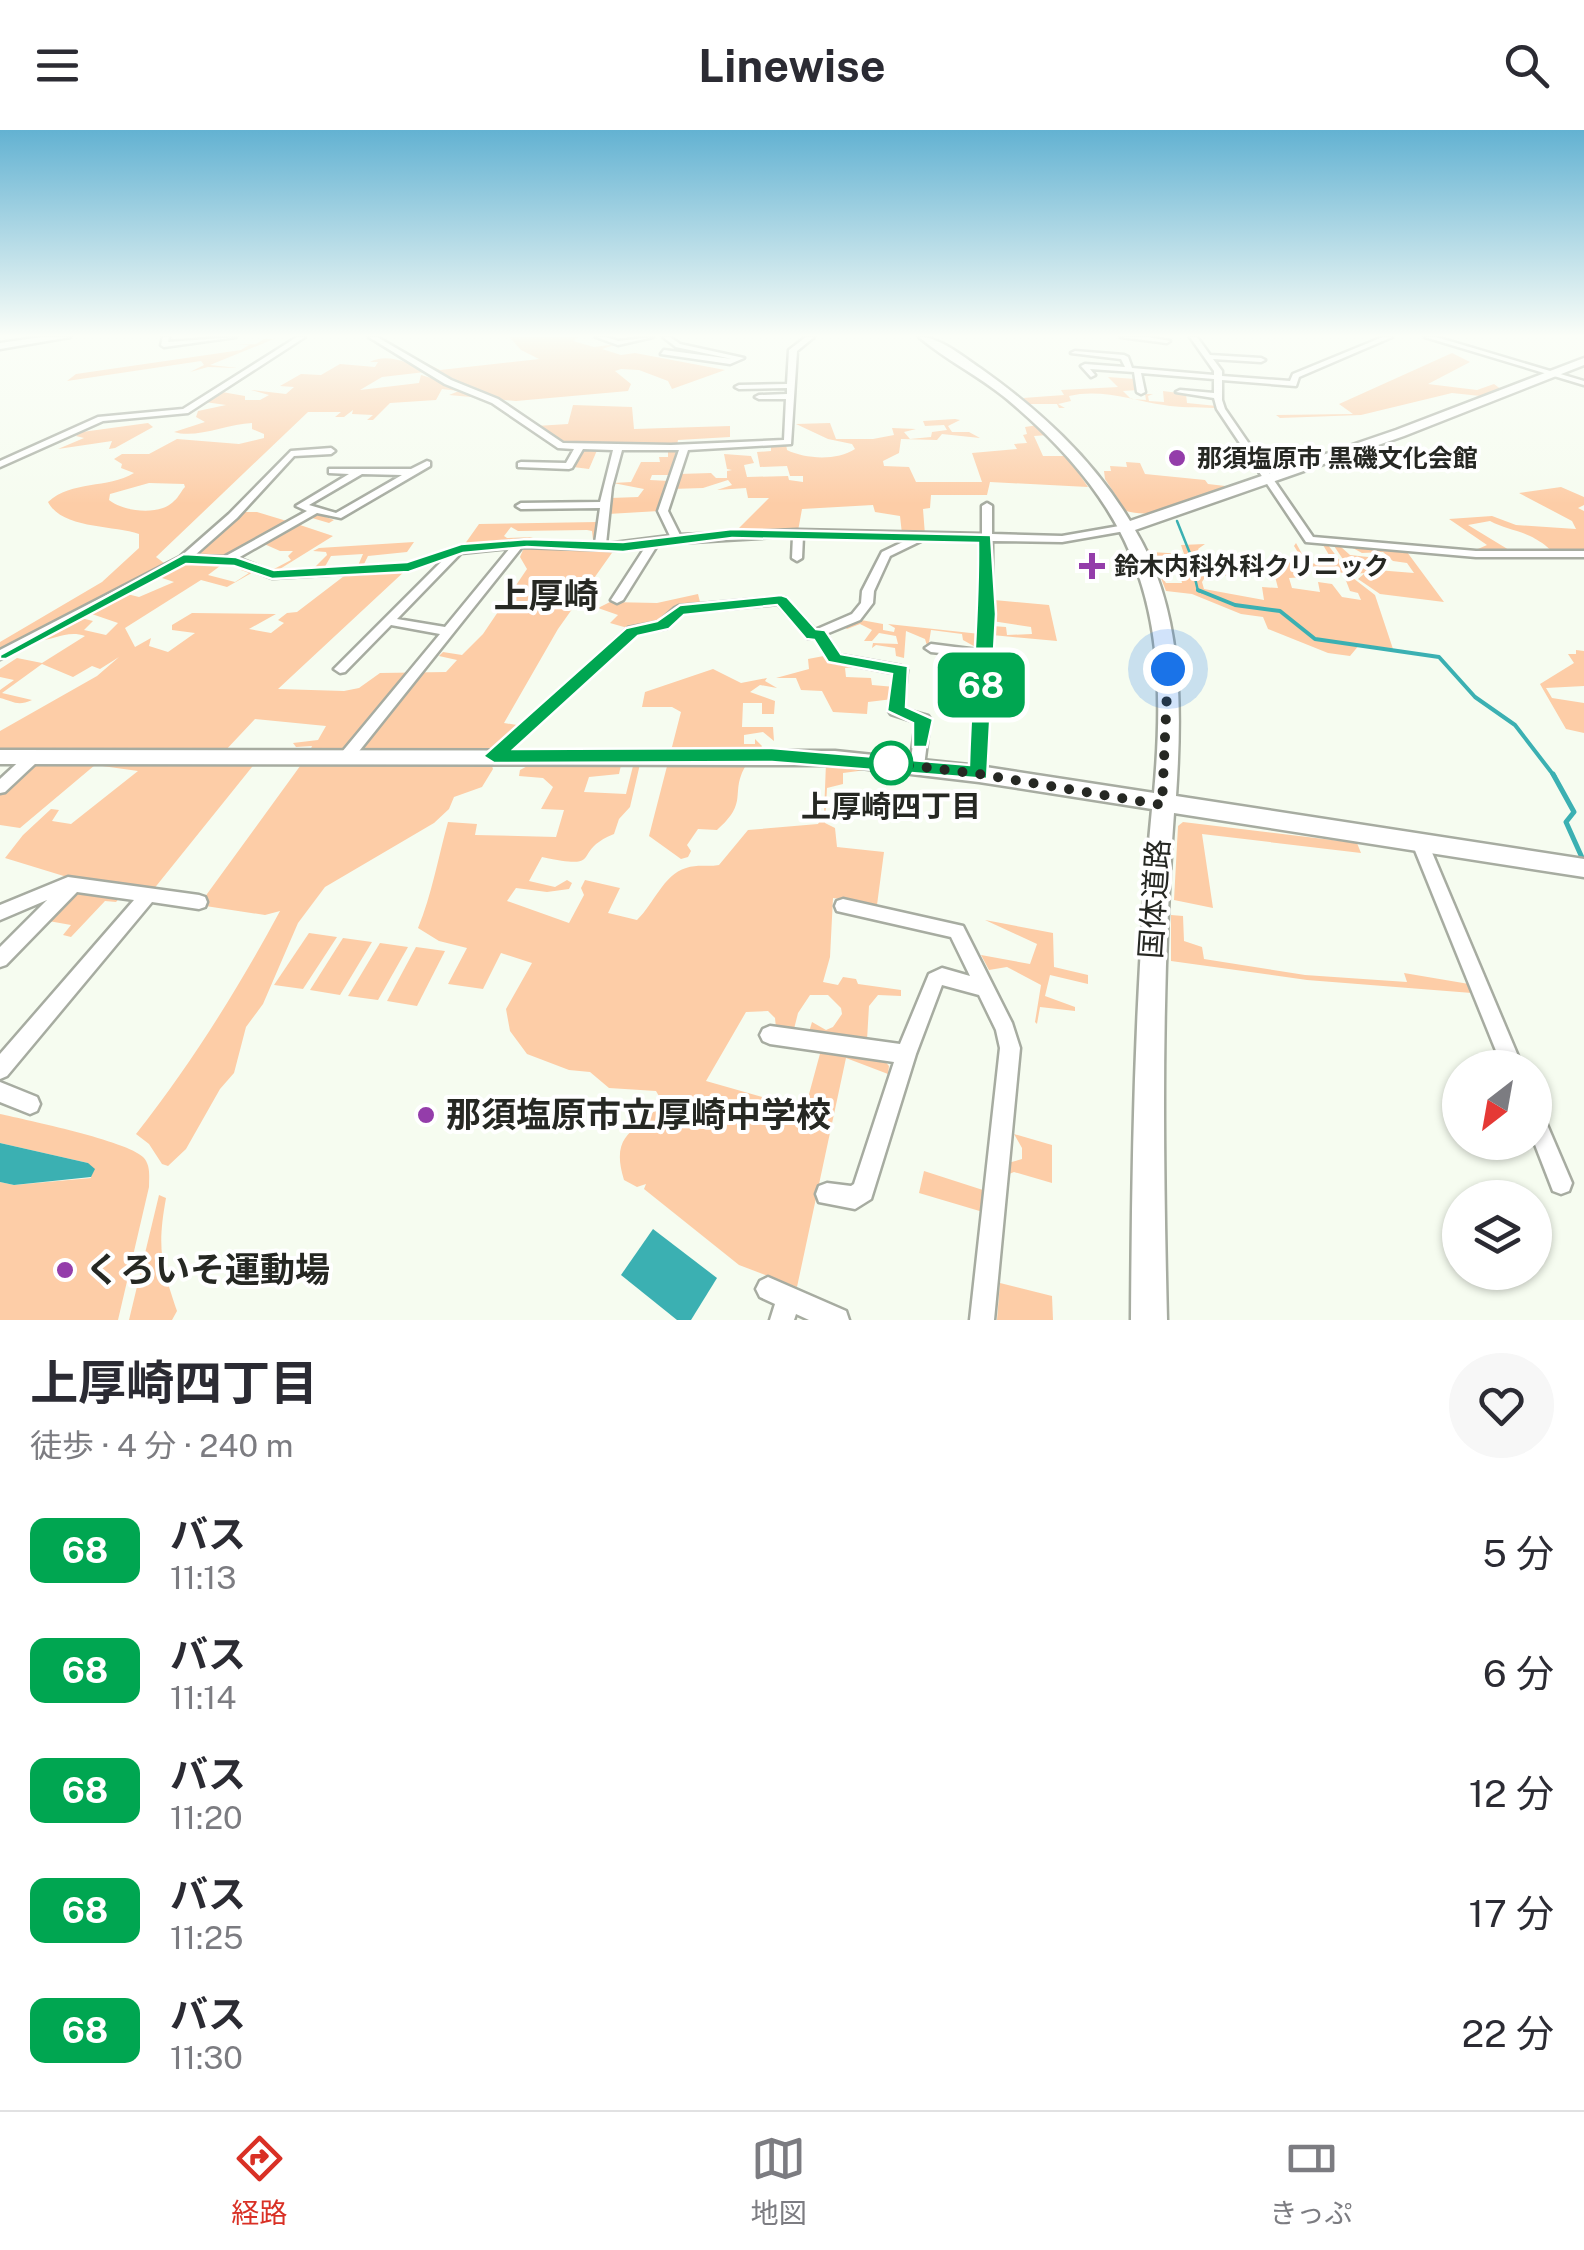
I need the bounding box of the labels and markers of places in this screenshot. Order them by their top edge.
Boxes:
place label: 那須塩原市 黒磯文化会館 [1197,443,1478,473]
marker: 那須塩原市 黒磯文化会館 [1166,447,1188,469]
place label: 鈴木内科外科クリニック [1114,551,1389,581]
marker: 鈴木内科外科クリニック [1079,553,1105,579]
marker: 上厚崎四丁目 [870,742,912,784]
place label: 上厚崎四丁目 [801,788,981,824]
place label: 那須塩原市立厚崎中学校 [446,1094,831,1135]
marker: 那須塩原市立厚崎中学校 [415,1104,437,1126]
place label: くろいそ運動場 [85,1249,330,1290]
marker: くろいそ運動場 [54,1259,76,1281]

